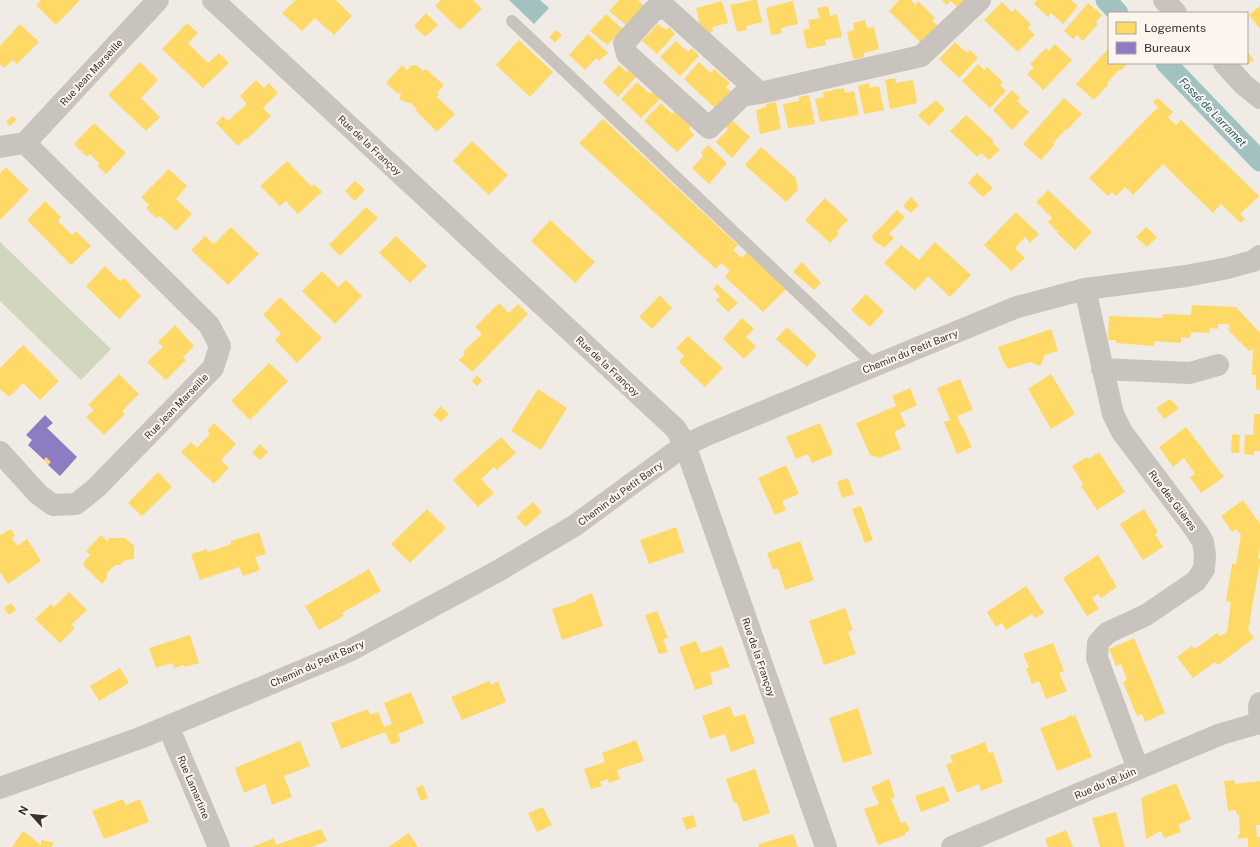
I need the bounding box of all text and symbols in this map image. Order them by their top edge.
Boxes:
legend [1108,12,1248,64]
text: Logements [1144,21,1206,35]
street label: Rue Jean Marseille [57,36,125,108]
text: Bureaux [1144,41,1191,55]
water label: Fossé de Larramet [1177,75,1249,149]
street label: Rue de la Françoy [336,112,405,178]
street label: Chemin du Petit Barry [861,326,960,376]
street label: Rue de la Françoy [574,333,643,399]
street label: Rue Jean Marseille [142,370,211,441]
street label: Chemin du Petit Barry [575,458,665,528]
street label: Rue des Glières [1146,467,1200,533]
street label: Rue de la Françoy [740,616,778,699]
street label: Chemin du Petit Barry [268,637,366,689]
street label: Rue Lamartine [175,754,213,821]
street label: Rue du 18 Juin [1072,765,1138,801]
north arrow [12,795,52,835]
text: N [16,804,30,817]

